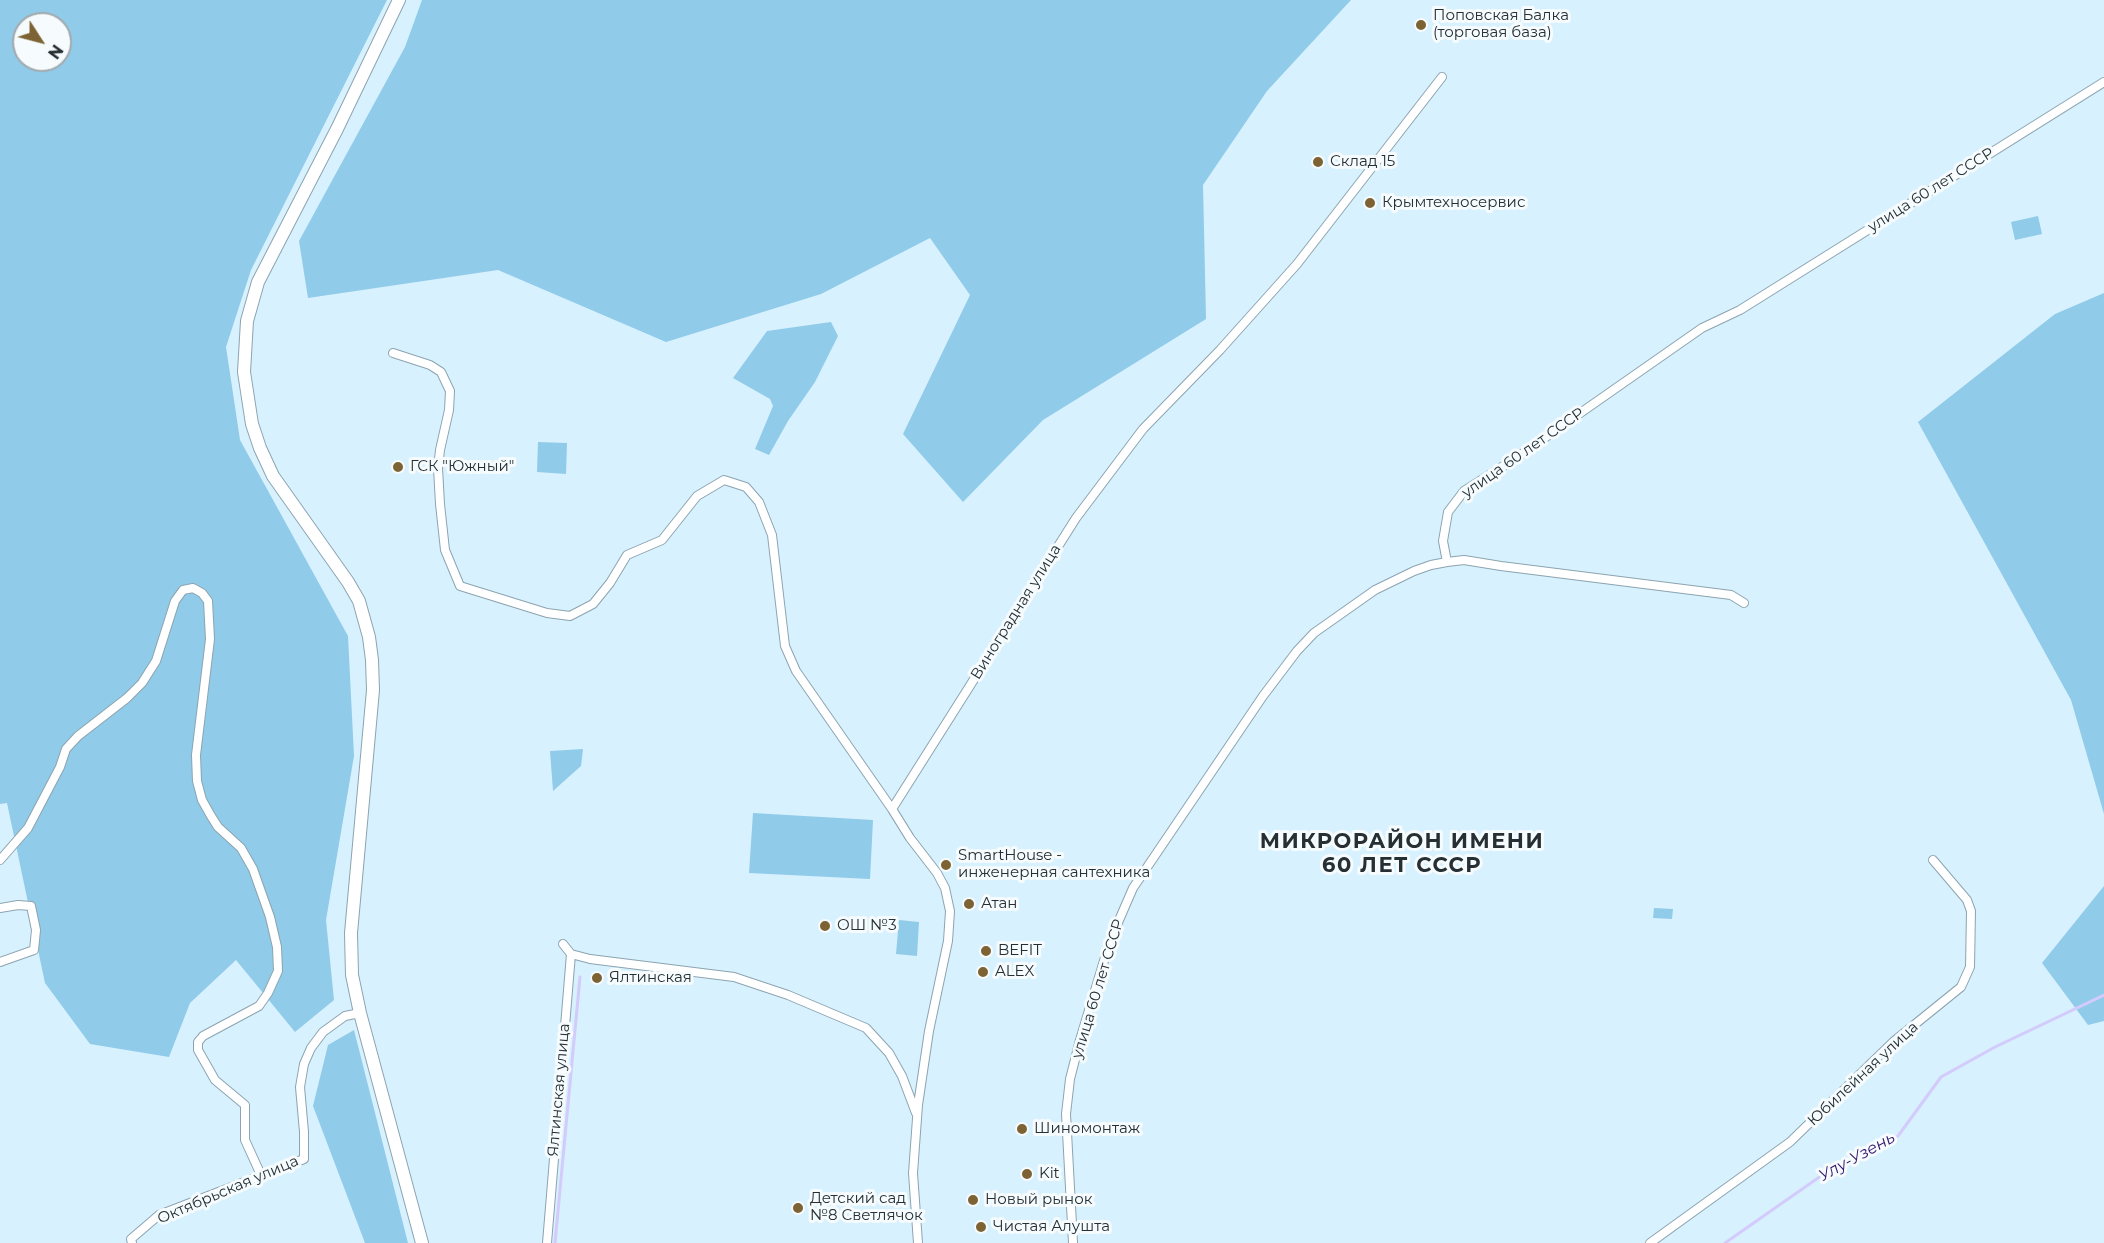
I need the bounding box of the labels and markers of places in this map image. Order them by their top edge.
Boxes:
place label: Поповская Балка (торговая база) [1433,7,1569,42]
marker: Поповская Балка (торговая база) [1414,18,1428,32]
place label: Склад 15 [1330,153,1395,171]
marker: Склад 15 [1311,155,1325,169]
place label: Крымтехносервис [1382,194,1525,212]
marker: Крымтехносервис [1363,196,1377,210]
place label: ГСК "Южный" [410,458,514,476]
marker: ГСК "Южный" [391,460,405,474]
place label: SmartHouse - инженерная сантехника [958,847,1150,882]
marker: SmartHouse - инженерная сантехника [939,858,953,872]
place label: Атан [981,895,1017,913]
marker: Атан [962,897,976,911]
place label: ОШ №3 [837,917,897,935]
marker: ОШ №3 [818,919,832,933]
place label: BEFIT [998,942,1042,960]
marker: BEFIT [979,944,993,958]
place label: ALEX [995,963,1034,981]
marker: ALEX [976,965,990,979]
place label: Ялтинская [609,969,692,987]
marker: Ялтинская [590,971,604,985]
place label: Шиномонтаж [1034,1120,1140,1138]
marker: Шиномонтаж [1015,1122,1029,1136]
place label: Kit [1039,1165,1060,1183]
marker: Kit [1020,1167,1034,1181]
place label: Детский сад №8 Светлячок [810,1190,923,1225]
place label: Новый рынок [985,1191,1092,1209]
marker: Новый рынок [966,1193,980,1207]
marker: Детский сад №8 Светлячок [791,1201,805,1215]
place label: Чистая Алушта [993,1218,1110,1236]
marker: Чистая Алушта [974,1220,988,1234]

